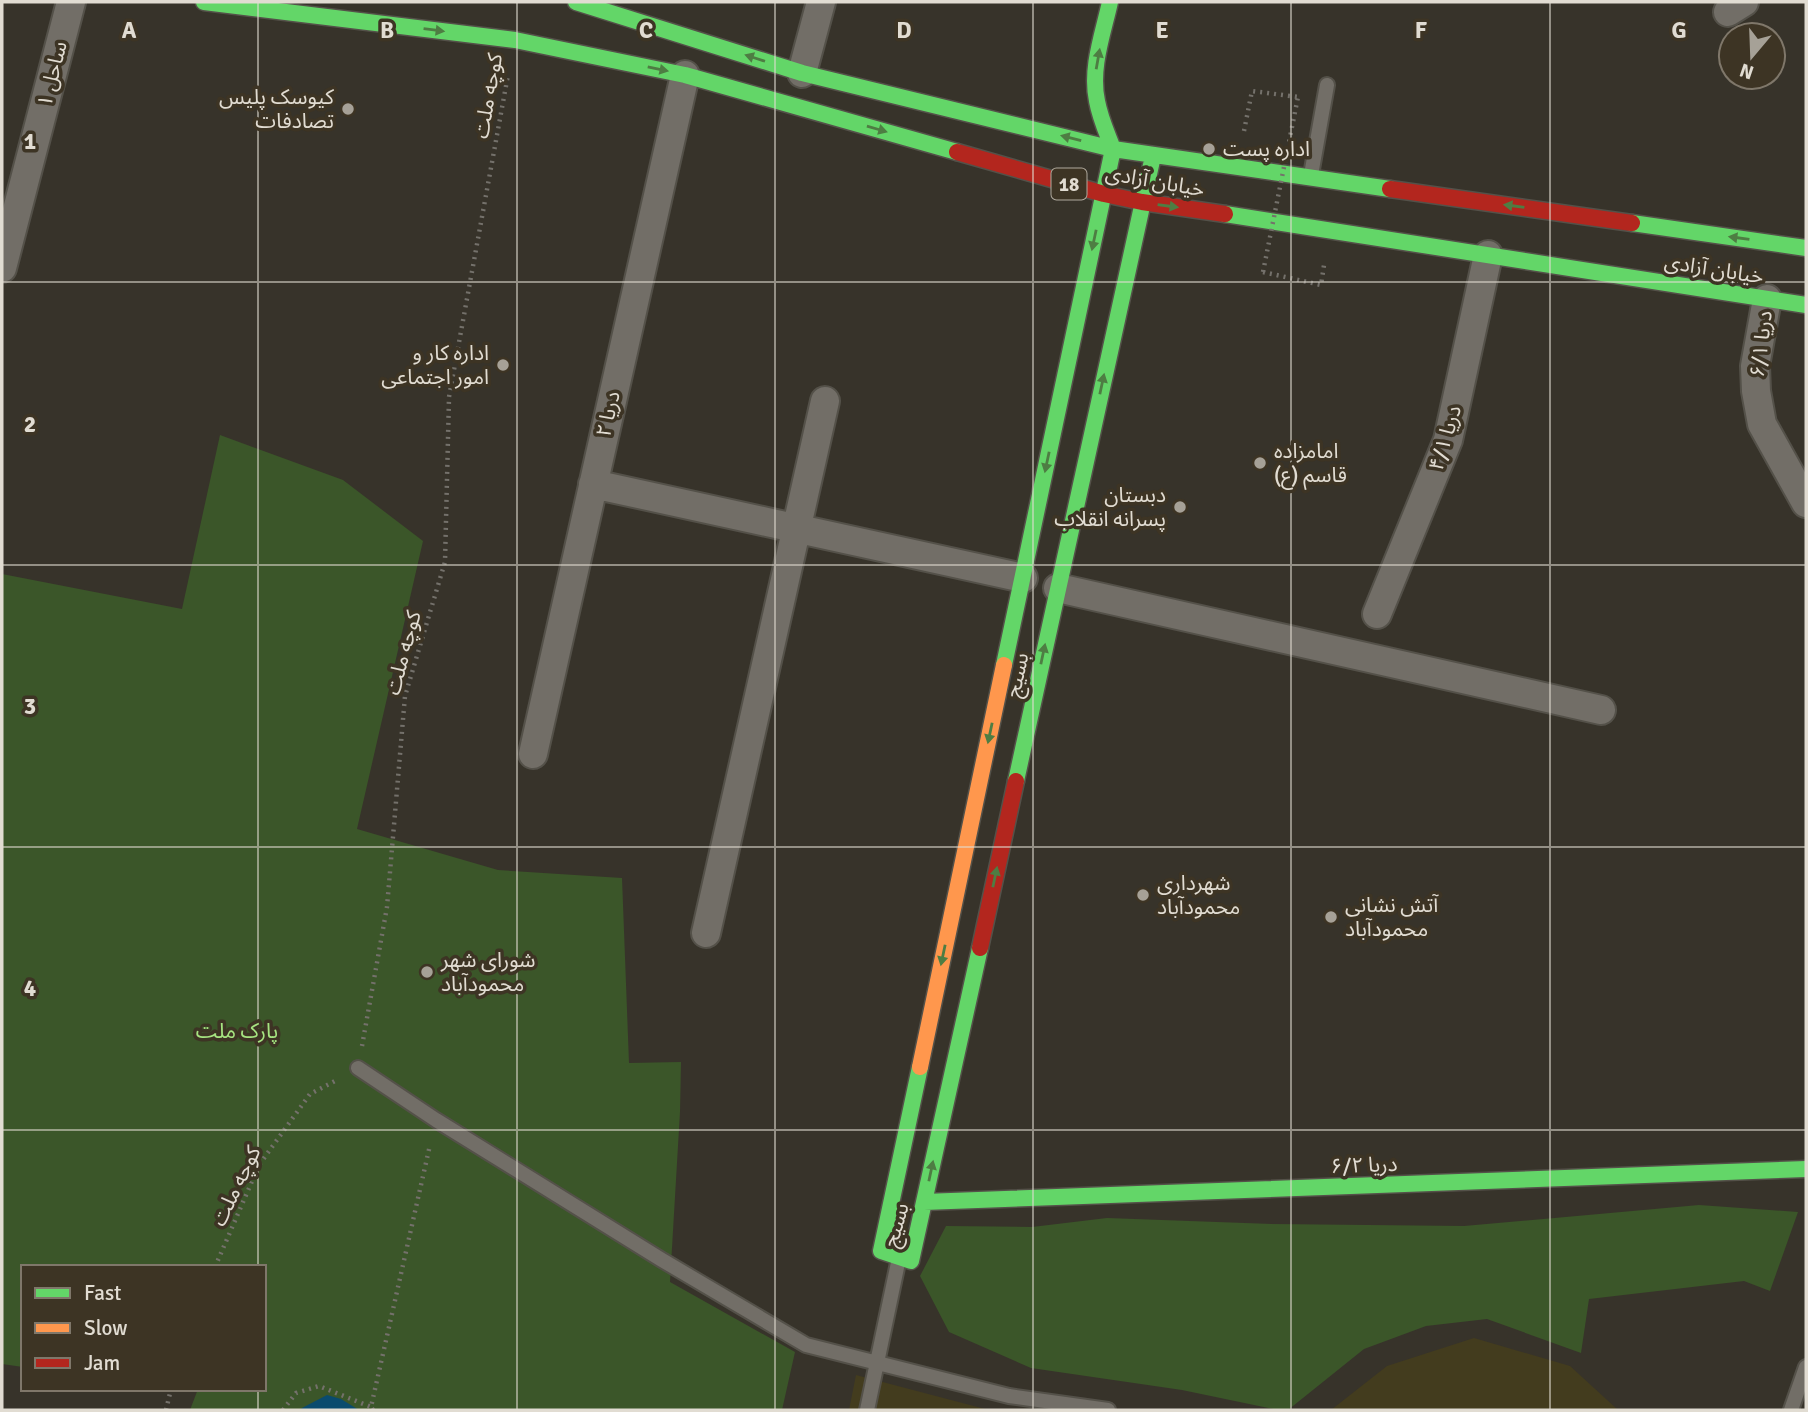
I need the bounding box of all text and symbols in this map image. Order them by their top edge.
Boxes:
text: A [122,16,137,45]
text: B [380,16,394,45]
text: C [639,16,653,45]
text: D [896,16,912,45]
text: E [1155,16,1169,45]
text: F [1415,16,1427,45]
text: G [1671,16,1687,45]
north arrow [1717,21,1787,91]
one-way arrow [423,25,445,36]
street label: ساحل ۱ [31,38,73,110]
one-way arrow [1093,48,1104,70]
street label: کوچه ملت [468,51,508,141]
one-way arrow [745,53,766,63]
text: N [1737,58,1757,85]
one-way arrow [647,64,669,75]
place label: کیوسک پلیس تصادفات [219,84,334,134]
marker: کیوسک پلیس تصادفات [340,101,356,117]
one-way arrow [867,125,888,135]
text: 1 [24,127,36,156]
one-way arrow [1060,133,1082,144]
place label: اداره پست [1223,136,1310,162]
marker: اداره پست [1201,141,1217,157]
street label: خیابان آزادی [1103,160,1207,202]
road number: 18 [1052,168,1086,200]
one-way arrow [1502,200,1524,211]
one-way arrow [1157,201,1179,212]
one-way arrow [1089,229,1100,251]
one-way arrow [1728,233,1750,244]
street label: خیابان آزادی [1662,248,1766,290]
street label: دریا ۶/۱ [1744,309,1778,379]
place label: اداره کار و امور اجتماعی [381,340,489,390]
marker: اداره کار و امور اجتماعی [495,357,511,373]
one-way arrow [1097,373,1108,395]
street label: دریا ۲ [590,389,626,439]
street label: دریا ۴/۱ [1423,402,1467,474]
text: 2 [24,410,36,439]
place label: امامزاده قاسم (ع) [1274,438,1347,490]
one-way arrow [1042,451,1053,473]
marker: امامزاده قاسم (ع) [1252,455,1268,471]
place label: دبستان پسرانه انقلاب [1054,482,1166,532]
marker: دبستان پسرانه انقلاب [1172,499,1188,515]
street label: کوچه ملت [379,608,427,698]
one-way arrow [1038,643,1049,665]
street label: بسیج [1000,650,1036,700]
text: 3 [24,692,36,721]
one-way arrow [985,722,996,744]
one-way arrow [990,865,1001,887]
place label: شهرداری محمودآباد [1157,870,1240,920]
marker: شهرداری محمودآباد [1135,887,1151,903]
place label: آتش نشانی محمودآباد [1345,892,1439,942]
marker: آتش نشانی محمودآباد [1323,909,1339,925]
one-way arrow [938,944,949,966]
place label: شورای شهر محمودآباد [440,947,536,997]
marker: شورای شهر محمودآباد [419,964,435,980]
text: 4 [24,974,36,1003]
park label: پارک ملت [196,1018,278,1044]
street label: کوچه ملت [205,1141,267,1230]
street label: دریا ۶/۲ [1330,1151,1398,1179]
one-way arrow [926,1160,937,1182]
street label: بسیج [877,1200,917,1251]
legend [21,1265,266,1391]
text: Fast [84,1280,121,1306]
text: Slow [84,1315,128,1341]
text: Jam [84,1350,120,1376]

